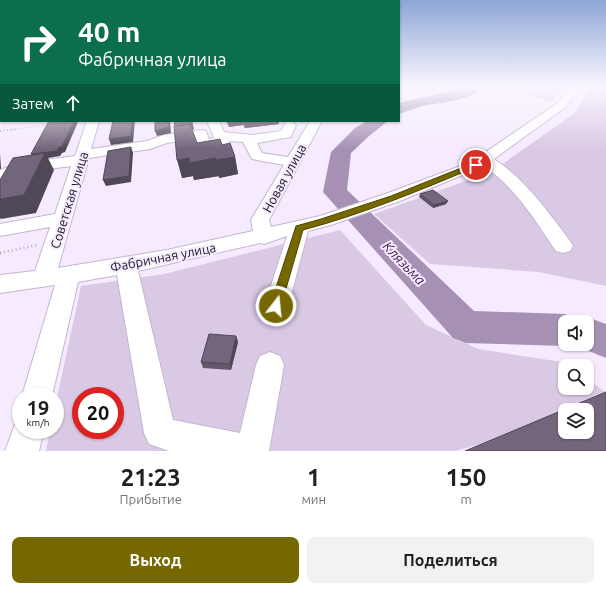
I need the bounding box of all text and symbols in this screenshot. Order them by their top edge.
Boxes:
icon: right [12,16,64,68]
text: 40 m [78,16,140,47]
text: Фабричная улица [78,49,227,69]
icon: ahead [62,92,84,114]
text: Затем [12,95,54,112]
street label: Новая улица [259,141,309,215]
pin [459,148,493,182]
street label: Советская улица [48,150,90,250]
icon: arrive [465,154,487,176]
water label: Клязьма [379,238,429,288]
street label: Фабричная улица [109,240,217,274]
position arrow [255,285,297,327]
map controls [558,315,594,439]
button: sound [558,315,594,351]
button: search [558,359,594,395]
speed limit sign: 20 [72,387,124,439]
text: 19 [27,396,49,419]
button: layers [558,403,594,439]
text: km/h [26,417,50,428]
text: 21:23 [121,464,181,491]
text: 1 [307,464,321,491]
text: 150 [446,464,486,491]
text: Прибытие [120,492,182,506]
text: мин [301,492,326,506]
text: m [460,492,472,506]
button: Выход [12,537,299,583]
button: Поделиться [307,537,594,583]

